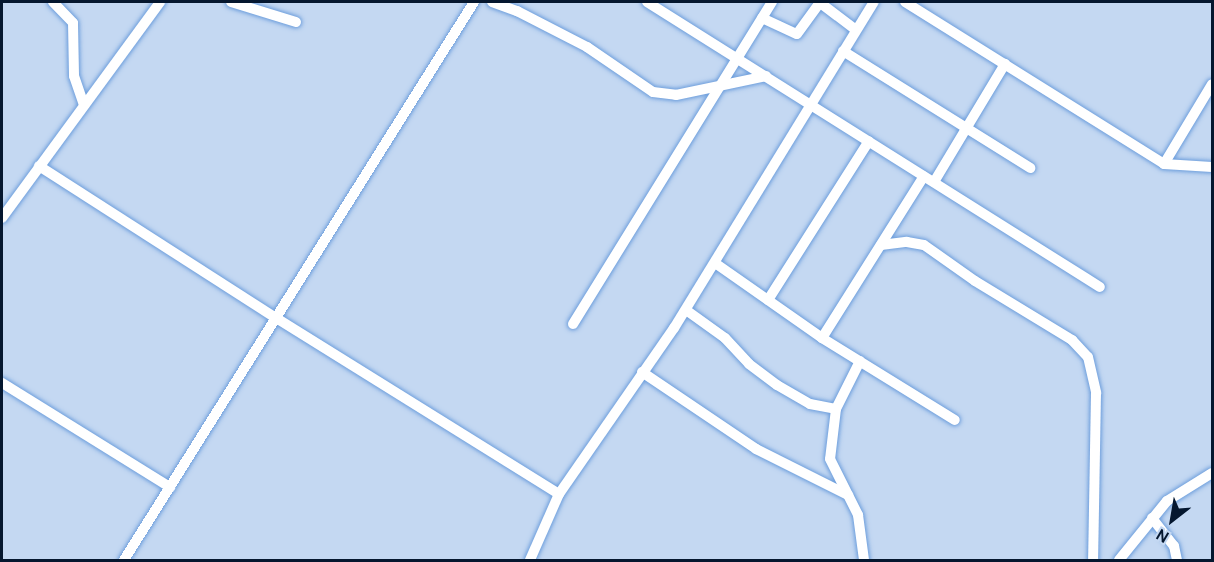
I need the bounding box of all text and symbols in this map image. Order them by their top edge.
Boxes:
north arrow [1142,490,1202,550]
text: N [1153,525,1172,547]

